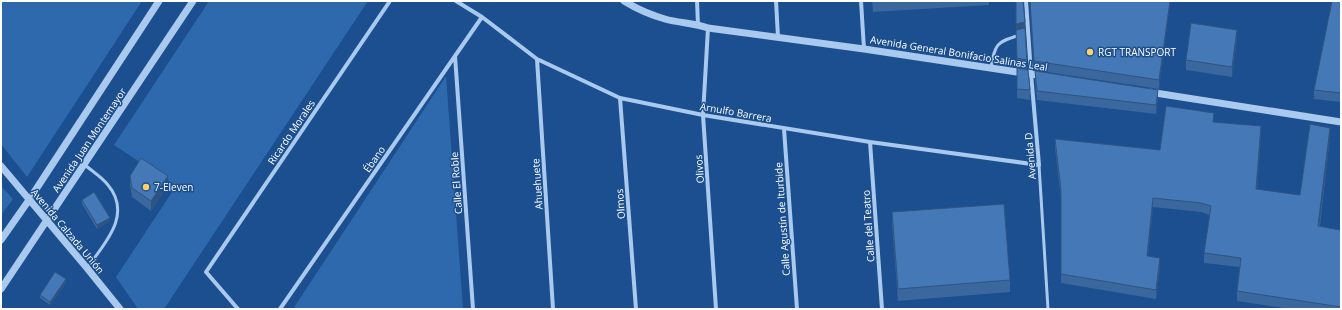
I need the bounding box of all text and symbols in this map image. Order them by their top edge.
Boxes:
street label: Avenida General Bonifacio Salinas Leal [869,32,1049,74]
place label: RGT TRANSPORT [1098,45,1177,59]
marker: RGT TRANSPORT [1085,47,1095,57]
street label: Avenida Juan Montemayor [49,85,129,195]
street label: Ricardo Morales [264,97,318,167]
street label: Arnulfo Barrera [699,99,773,125]
street label: Avenida D [1021,132,1039,180]
street label: Ébano [360,143,388,175]
street label: Calle El Roble [447,151,465,215]
street label: Olivos [691,154,707,184]
street label: Ahuehuete [528,158,546,210]
street label: Calle Agustín de Iturbide [771,161,793,276]
place label: 7-Eleven [154,180,193,194]
marker: 7-Eleven [141,182,151,192]
street label: Avenida Calzada Unión [28,186,108,276]
street label: Olmos [612,188,628,220]
street label: Calle del Teatro [858,189,878,263]

